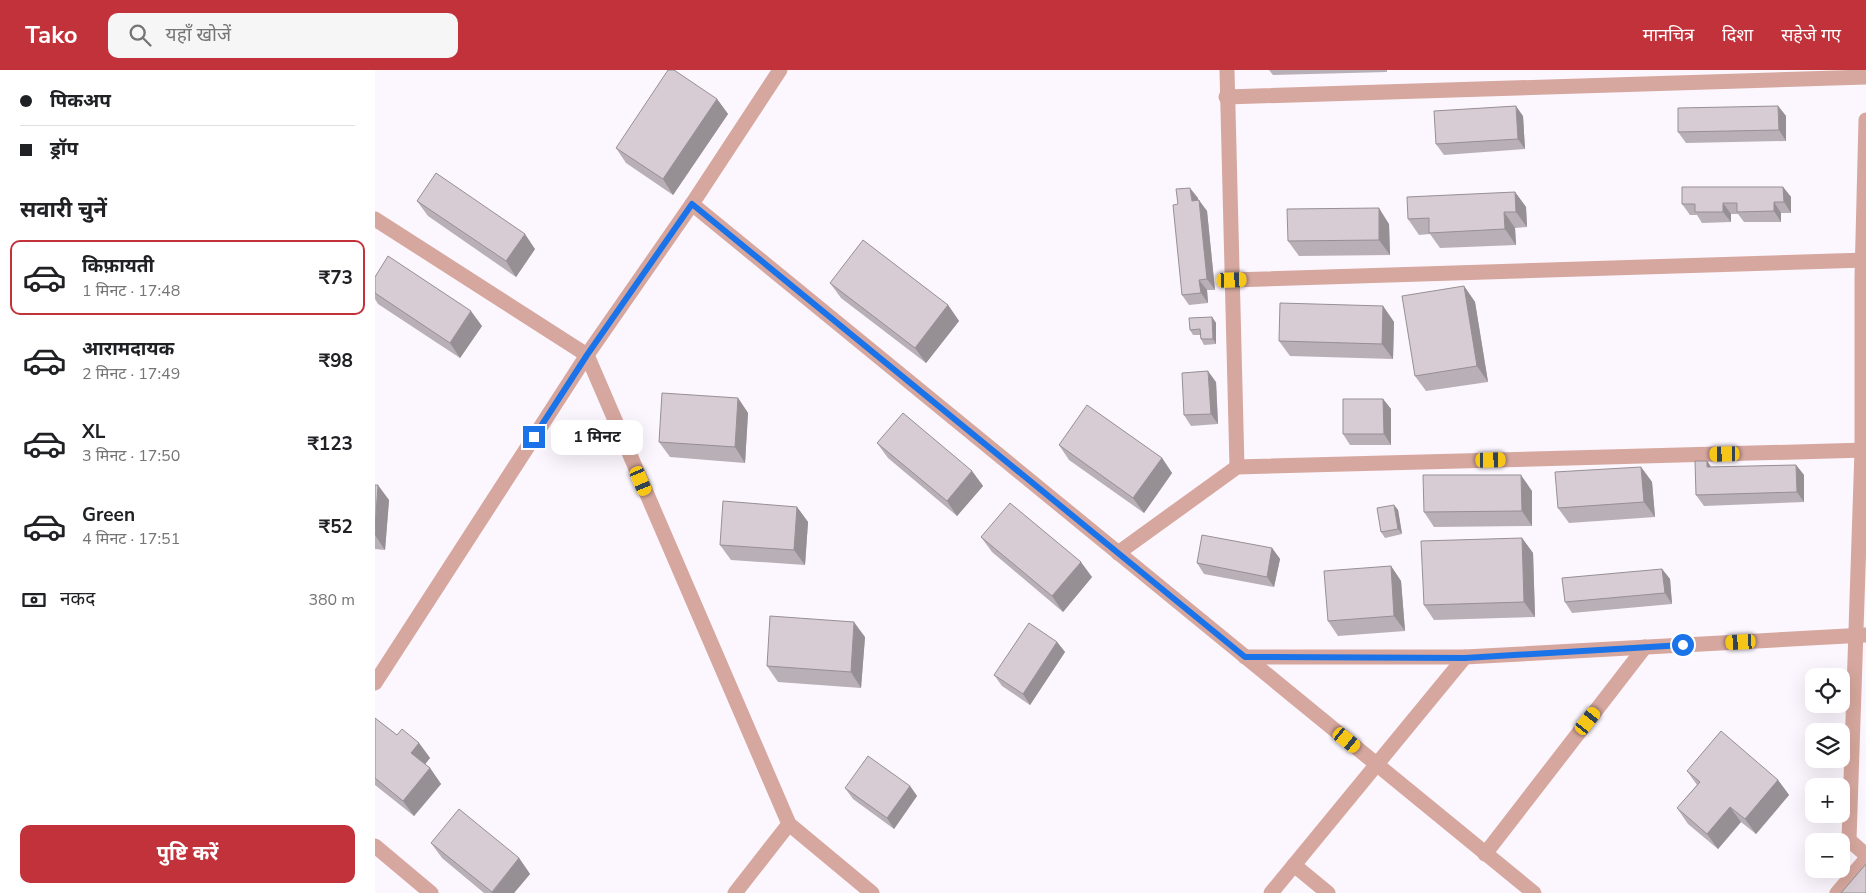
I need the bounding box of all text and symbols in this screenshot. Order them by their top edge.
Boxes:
search box [108,13,458,58]
text: Tako [25,19,78,51]
icon: search [126,21,154,49]
text: यहाँ खोजें [166,22,231,48]
text: मानचित्र [1643,23,1694,47]
text: दिशा [1722,23,1753,47]
text: सहेजे गए [1781,23,1841,47]
text: पिकअप [50,88,111,114]
text: ड्रॉप [50,136,78,162]
text: सवारी चुनें [20,195,107,225]
text: किफ़ायती [82,253,154,279]
icon: car [22,255,67,300]
text: ₹73 [319,265,353,291]
car [1216,272,1247,288]
text: 1 मिनट · 17:48 [82,280,180,302]
text: आरामदायक [82,336,174,362]
icon: car [22,338,67,383]
text: ₹98 [319,348,353,374]
text: 2 मिनट · 17:49 [82,363,180,385]
text: XL [82,419,105,445]
callout: 1 मिनट [551,420,644,454]
icon: car [22,421,67,466]
route end [523,426,545,448]
text: 1 मिनट [573,426,621,448]
text: ₹123 [307,431,353,457]
text: 3 मिनट · 17:50 [82,445,180,467]
car [1709,446,1740,462]
car [1475,452,1506,468]
car [628,464,653,498]
text: Green [82,502,135,528]
icon: car [22,504,67,549]
text: ₹52 [319,514,353,540]
text: 4 मिनट · 17:51 [82,528,180,550]
icon: cash [20,586,48,614]
text: नकद [60,586,95,612]
text: 380 m [308,589,355,611]
route start [1672,634,1694,656]
car [1725,634,1756,650]
map controls [1805,668,1850,878]
button: locate [1805,668,1850,713]
car [1572,705,1603,737]
button: layers [1805,723,1850,768]
car [1330,725,1363,755]
button: + [1805,778,1850,823]
button: पुष्टि करें [20,825,355,883]
button: − [1805,833,1850,878]

